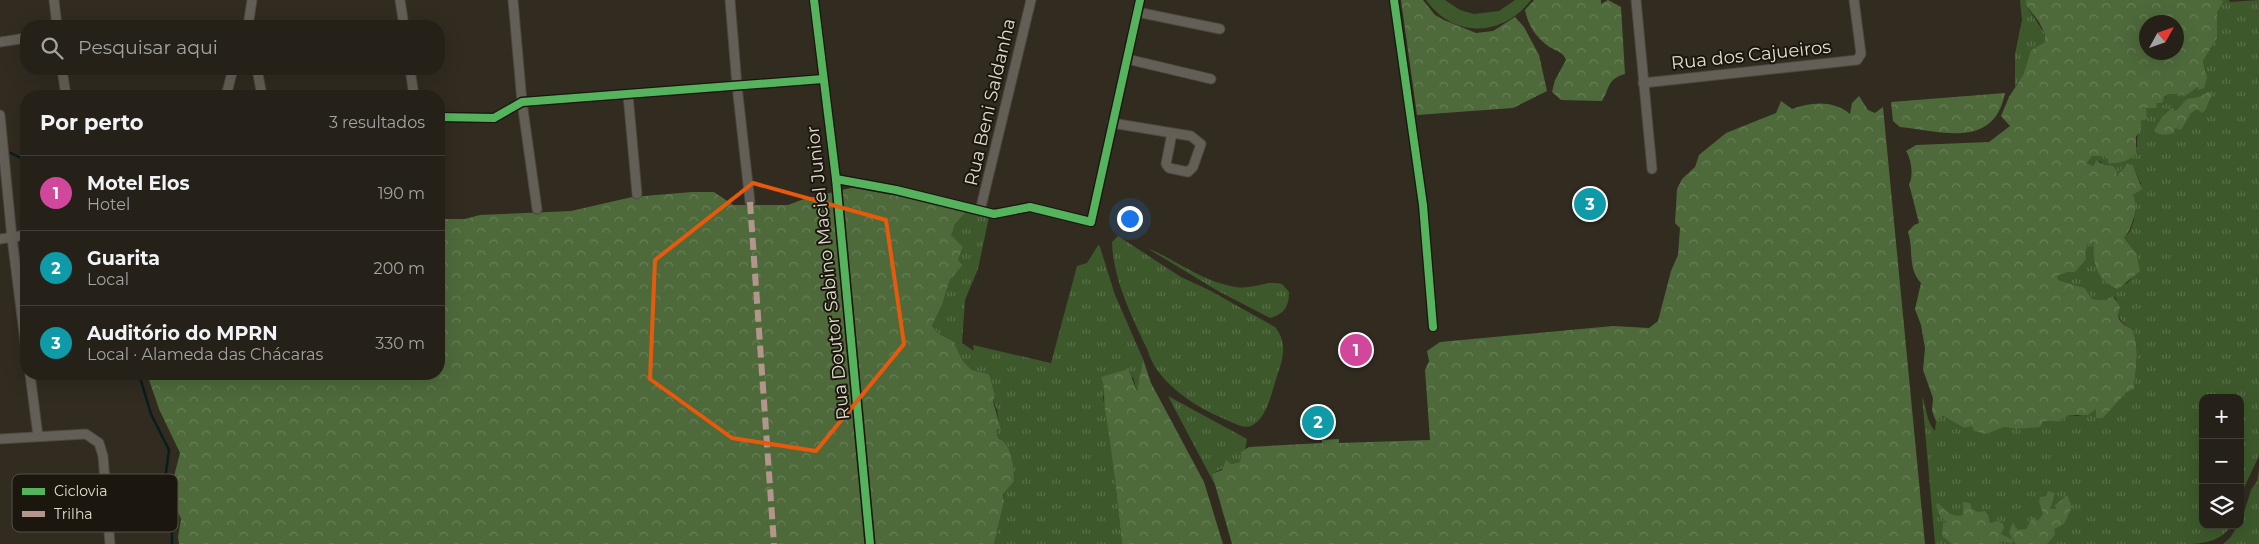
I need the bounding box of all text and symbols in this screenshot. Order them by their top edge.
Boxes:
north arrow [2139,15,2184,60]
street label: Rua Beni Saldanha [960,16,1020,188]
search box [20,20,445,75]
icon: search [38,34,66,62]
text: Pesquisar aqui [78,36,218,59]
street label: Rua dos Cajueiros [1670,36,1832,74]
text: Por perto [40,110,144,135]
text: 3 resultados [329,113,425,132]
street label: Rua Doutor Sabino Maciel Junior [802,125,854,421]
text: Motel Elos [87,172,190,195]
text: 1 [53,184,59,203]
text: 190 m [378,184,425,203]
pin: 3 [1574,185,1606,223]
text: Hotel [87,195,130,214]
your location [1117,206,1143,232]
text: Guarita [87,247,160,270]
text: 2 [51,259,61,278]
text: 200 m [374,259,425,278]
text: Local [87,270,129,289]
text: Auditório do MPRN [87,322,278,345]
pin: 1 [1340,331,1372,369]
text: 3 [51,334,61,353]
text: 330 m [375,334,425,353]
text: Local · Alameda das Chácaras [87,345,323,364]
map controls [2199,394,2244,529]
button: + [2199,394,2244,439]
pin: 2 [1302,403,1334,441]
button: − [2199,439,2244,484]
legend [12,474,178,532]
text: Ciclovia [54,482,107,500]
button: layers [2199,484,2244,529]
text: Trilha [54,505,93,523]

